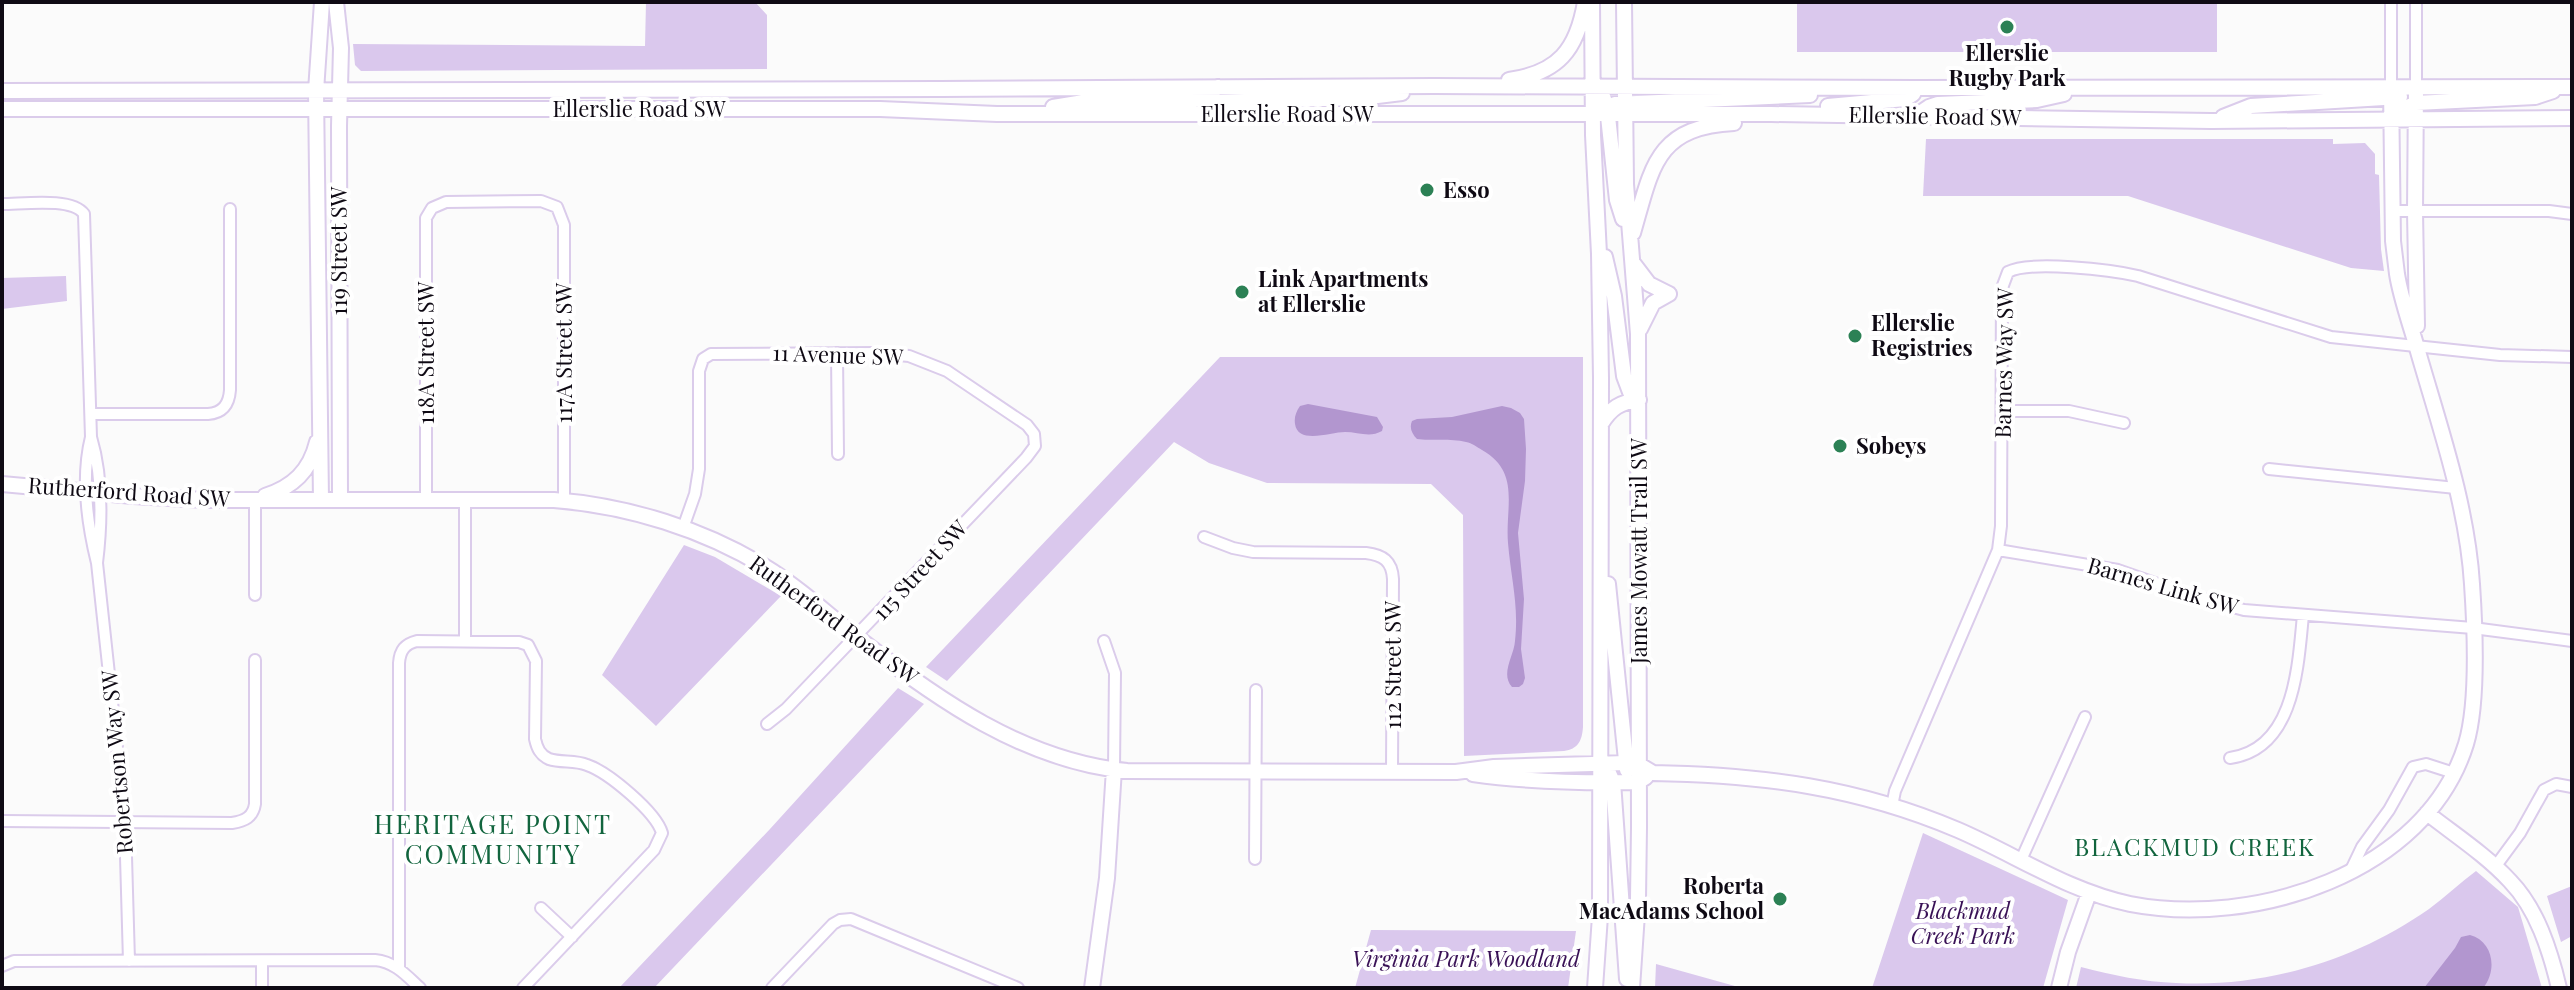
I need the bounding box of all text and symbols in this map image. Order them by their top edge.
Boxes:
marker: Ellerslie Rugby Park [1998,18,2016,36]
place label: Ellerslie Rugby Park [1948,37,2066,92]
street label: Ellerslie Road SW [552,93,726,123]
street label: Ellerslie Road SW [1200,98,1374,128]
street label: Ellerslie Road SW [1848,98,2022,132]
place label: Esso [1443,174,1490,204]
marker: Esso [1418,181,1436,199]
street label: 119 Street SW [323,186,353,315]
place label: Link Apartments at Ellerslie [1258,263,1429,318]
street label: 118A Street SW [410,281,440,425]
street label: 117A Street SW [548,283,578,423]
marker: Link Apartments at Ellerslie [1233,283,1251,301]
street label: Barnes Way SW [1987,287,2019,439]
place label: Ellerslie Registries [1871,307,1973,362]
marker: Ellerslie Registries [1846,327,1864,345]
street label: 11 Avenue SW [772,337,904,371]
place label: Sobeys [1856,430,1926,460]
marker: Sobeys [1831,437,1849,455]
street label: James Mowatt Trail SW [1623,438,1653,665]
street label: Rutherford Road SW [27,469,231,513]
street label: 115 Street SW [865,513,973,626]
street label: Rutherford Road SW [744,548,925,691]
street label: Barnes Link SW [2084,549,2242,621]
street label: 112 Street SW [1377,601,1407,729]
street label: Robertson Way SW [93,669,139,855]
district label: HERITAGE POINT COMMUNITY [374,806,612,871]
district label: BLACKMUD CREEK [2074,830,2316,862]
place label: Roberta MacAdams School [1579,870,1765,925]
marker: Roberta MacAdams School [1771,890,1789,908]
park label: Blackmud Creek Park [1911,895,2015,950]
park label: Virginia Park Woodland [1352,943,1581,973]

